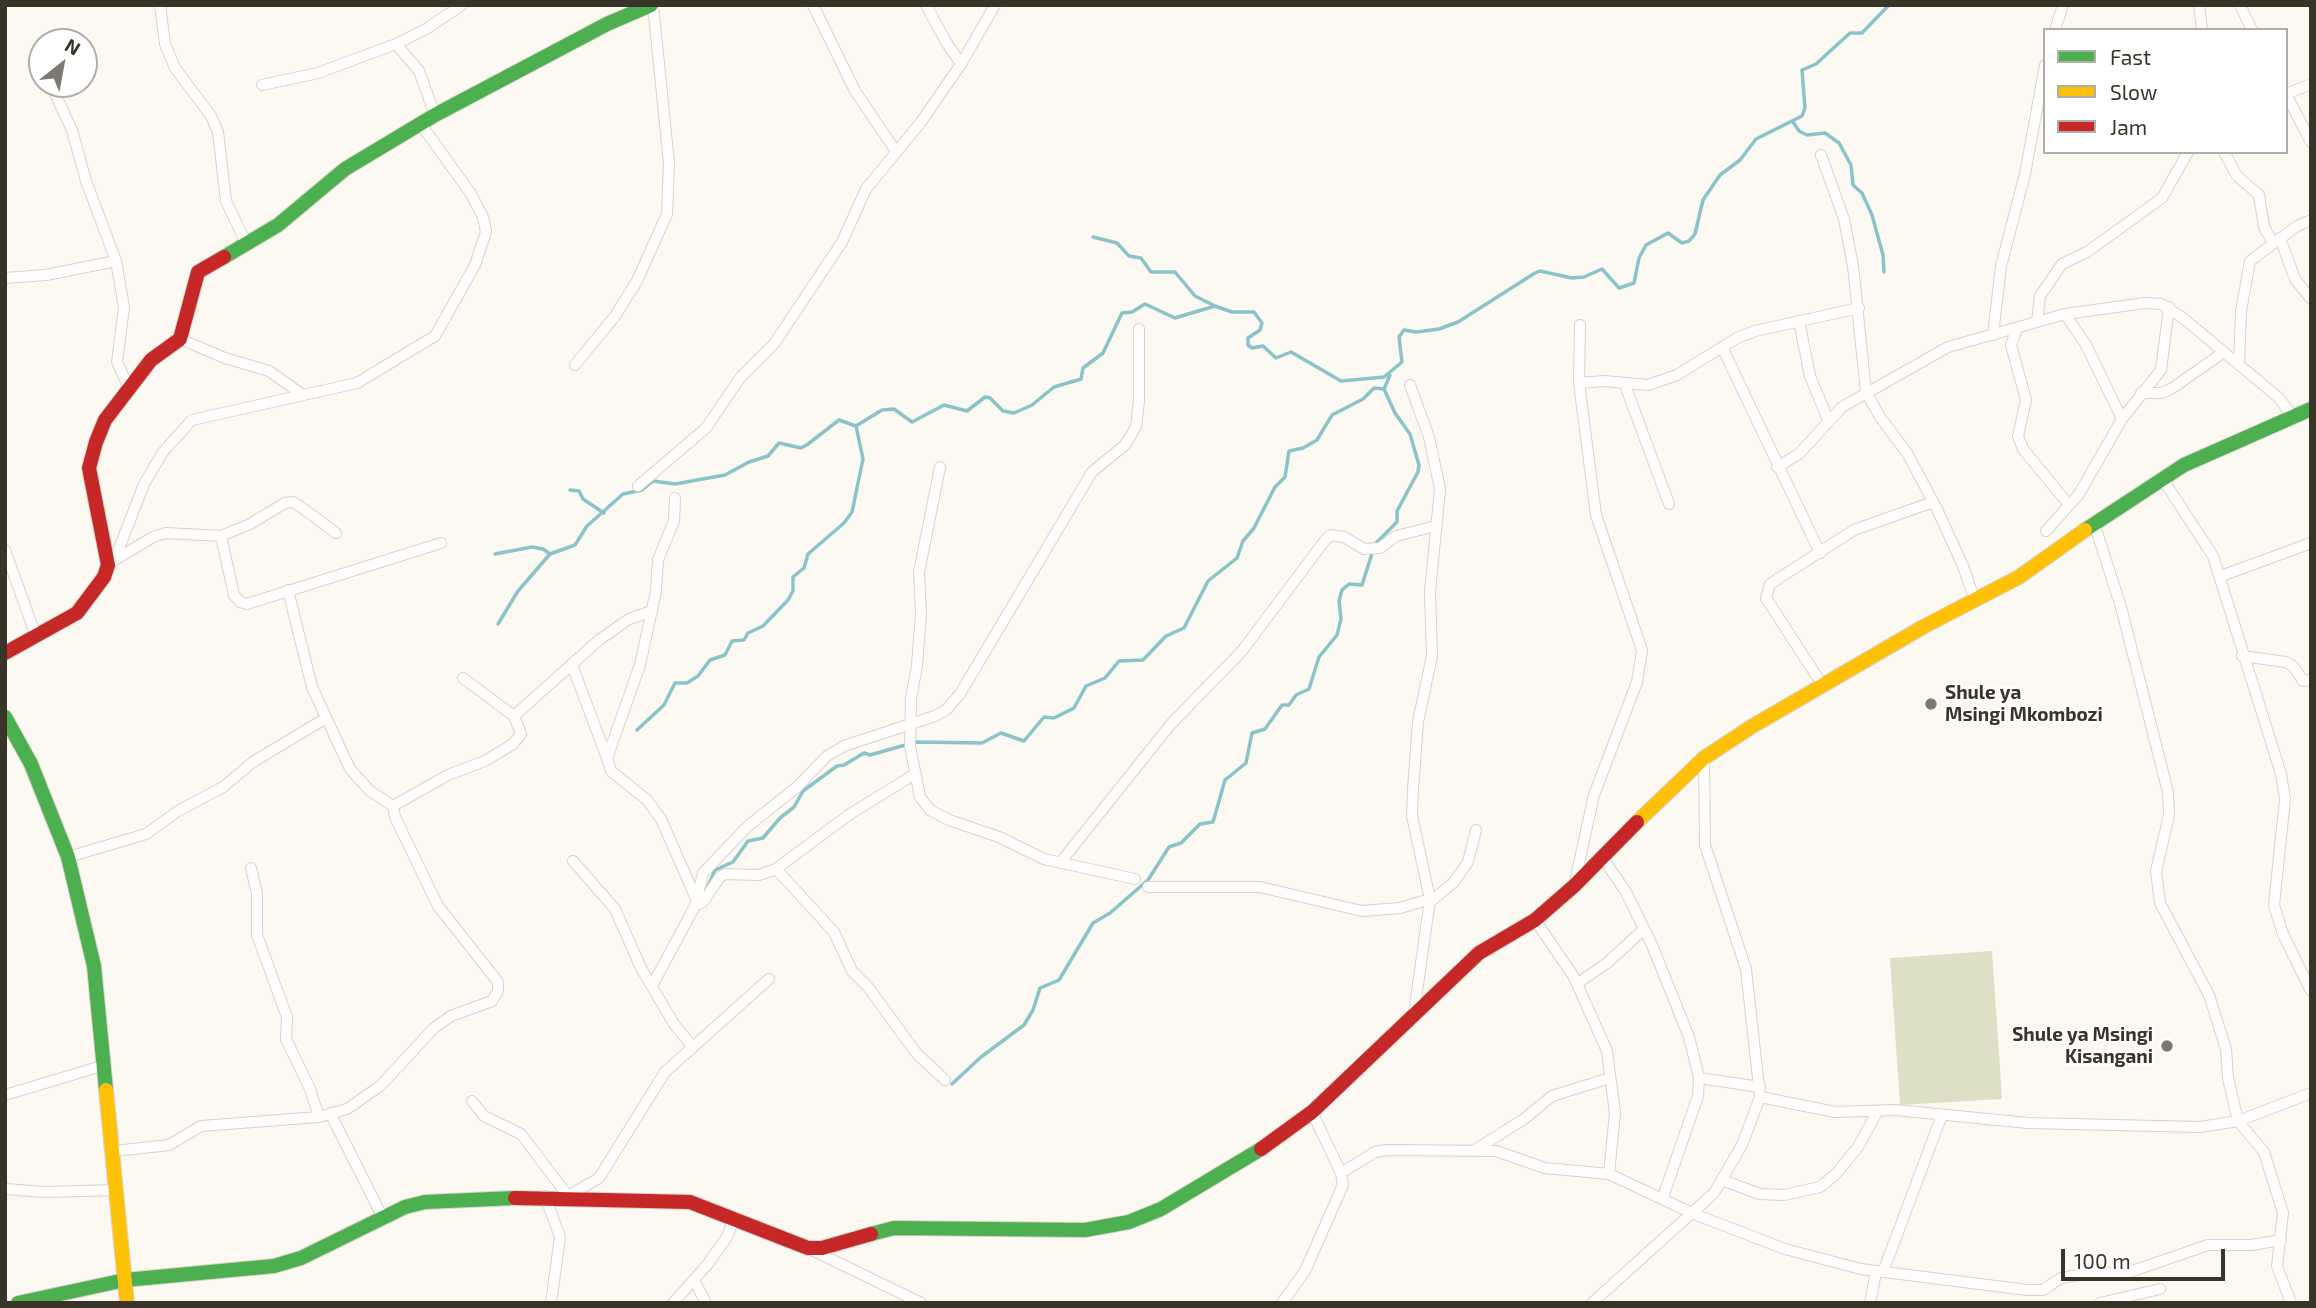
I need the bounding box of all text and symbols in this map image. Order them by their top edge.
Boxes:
north arrow [28,28,98,98]
legend [2043,28,2288,154]
text: N [61,33,85,60]
text: Fast [2110,44,2151,69]
text: Slow [2110,79,2157,104]
text: Jam [2110,114,2147,139]
place label: Shule ya Msingi Mkombozi [1945,682,2103,726]
marker: Shule ya Msingi Mkombozi [1923,696,1939,712]
place label: Shule ya Msingi Kisangani [2012,1024,2153,1068]
marker: Shule ya Msingi Kisangani [2159,1038,2175,1054]
scale bar [2064,1234,2228,1278]
text: 100 m [2074,1248,2131,1273]

